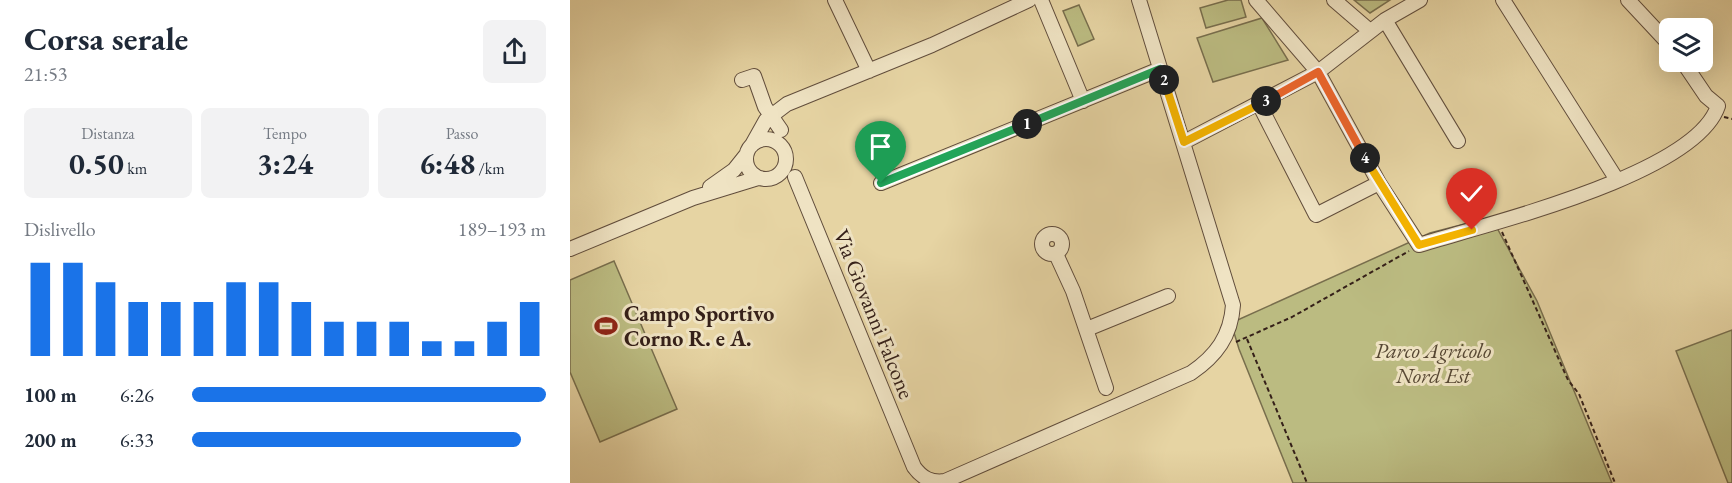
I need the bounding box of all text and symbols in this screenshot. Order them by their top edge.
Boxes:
text: Corsa serale [24,17,188,60]
map controls [1659,18,1713,72]
button: layers [1659,18,1713,72]
button: share [483,20,546,83]
text: 21:53 [24,61,67,87]
pin: 2 [1149,65,1179,95]
text: 2 [1160,69,1168,90]
pin: 3 [1251,86,1281,116]
text: 3 [1262,90,1270,111]
pin: 1 [1012,109,1042,139]
text: 1 [1023,113,1031,134]
pin [855,121,906,183]
text: Distanza [81,123,135,144]
text: Tempo [263,123,307,144]
text: Passo [446,123,478,144]
icon: arrive [864,130,897,163]
pin: 4 [1350,143,1380,173]
text: 0.50 [69,144,124,183]
text: 3:24 [257,144,313,183]
text: 6:48 [419,144,475,183]
text: 4 [1361,147,1369,168]
text: km [124,158,147,179]
text: /km [475,158,505,179]
pin [1446,168,1497,230]
icon: check [1455,177,1488,210]
text: Dislivello [24,216,96,242]
text: 189–193 m [458,216,546,242]
street label: Via Giovanni Falcone [827,225,921,403]
place label: Campo Sportivo Corno R. e A. [624,299,774,353]
sports icon: Campo Sportivo Corno R. e A. [593,313,619,339]
park label: Parco Agricolo Nord Est [1375,336,1491,390]
text: 100 m [24,382,77,408]
text: 6:26 [120,382,154,408]
text: 200 m [24,427,77,453]
text: 6:33 [120,427,154,453]

